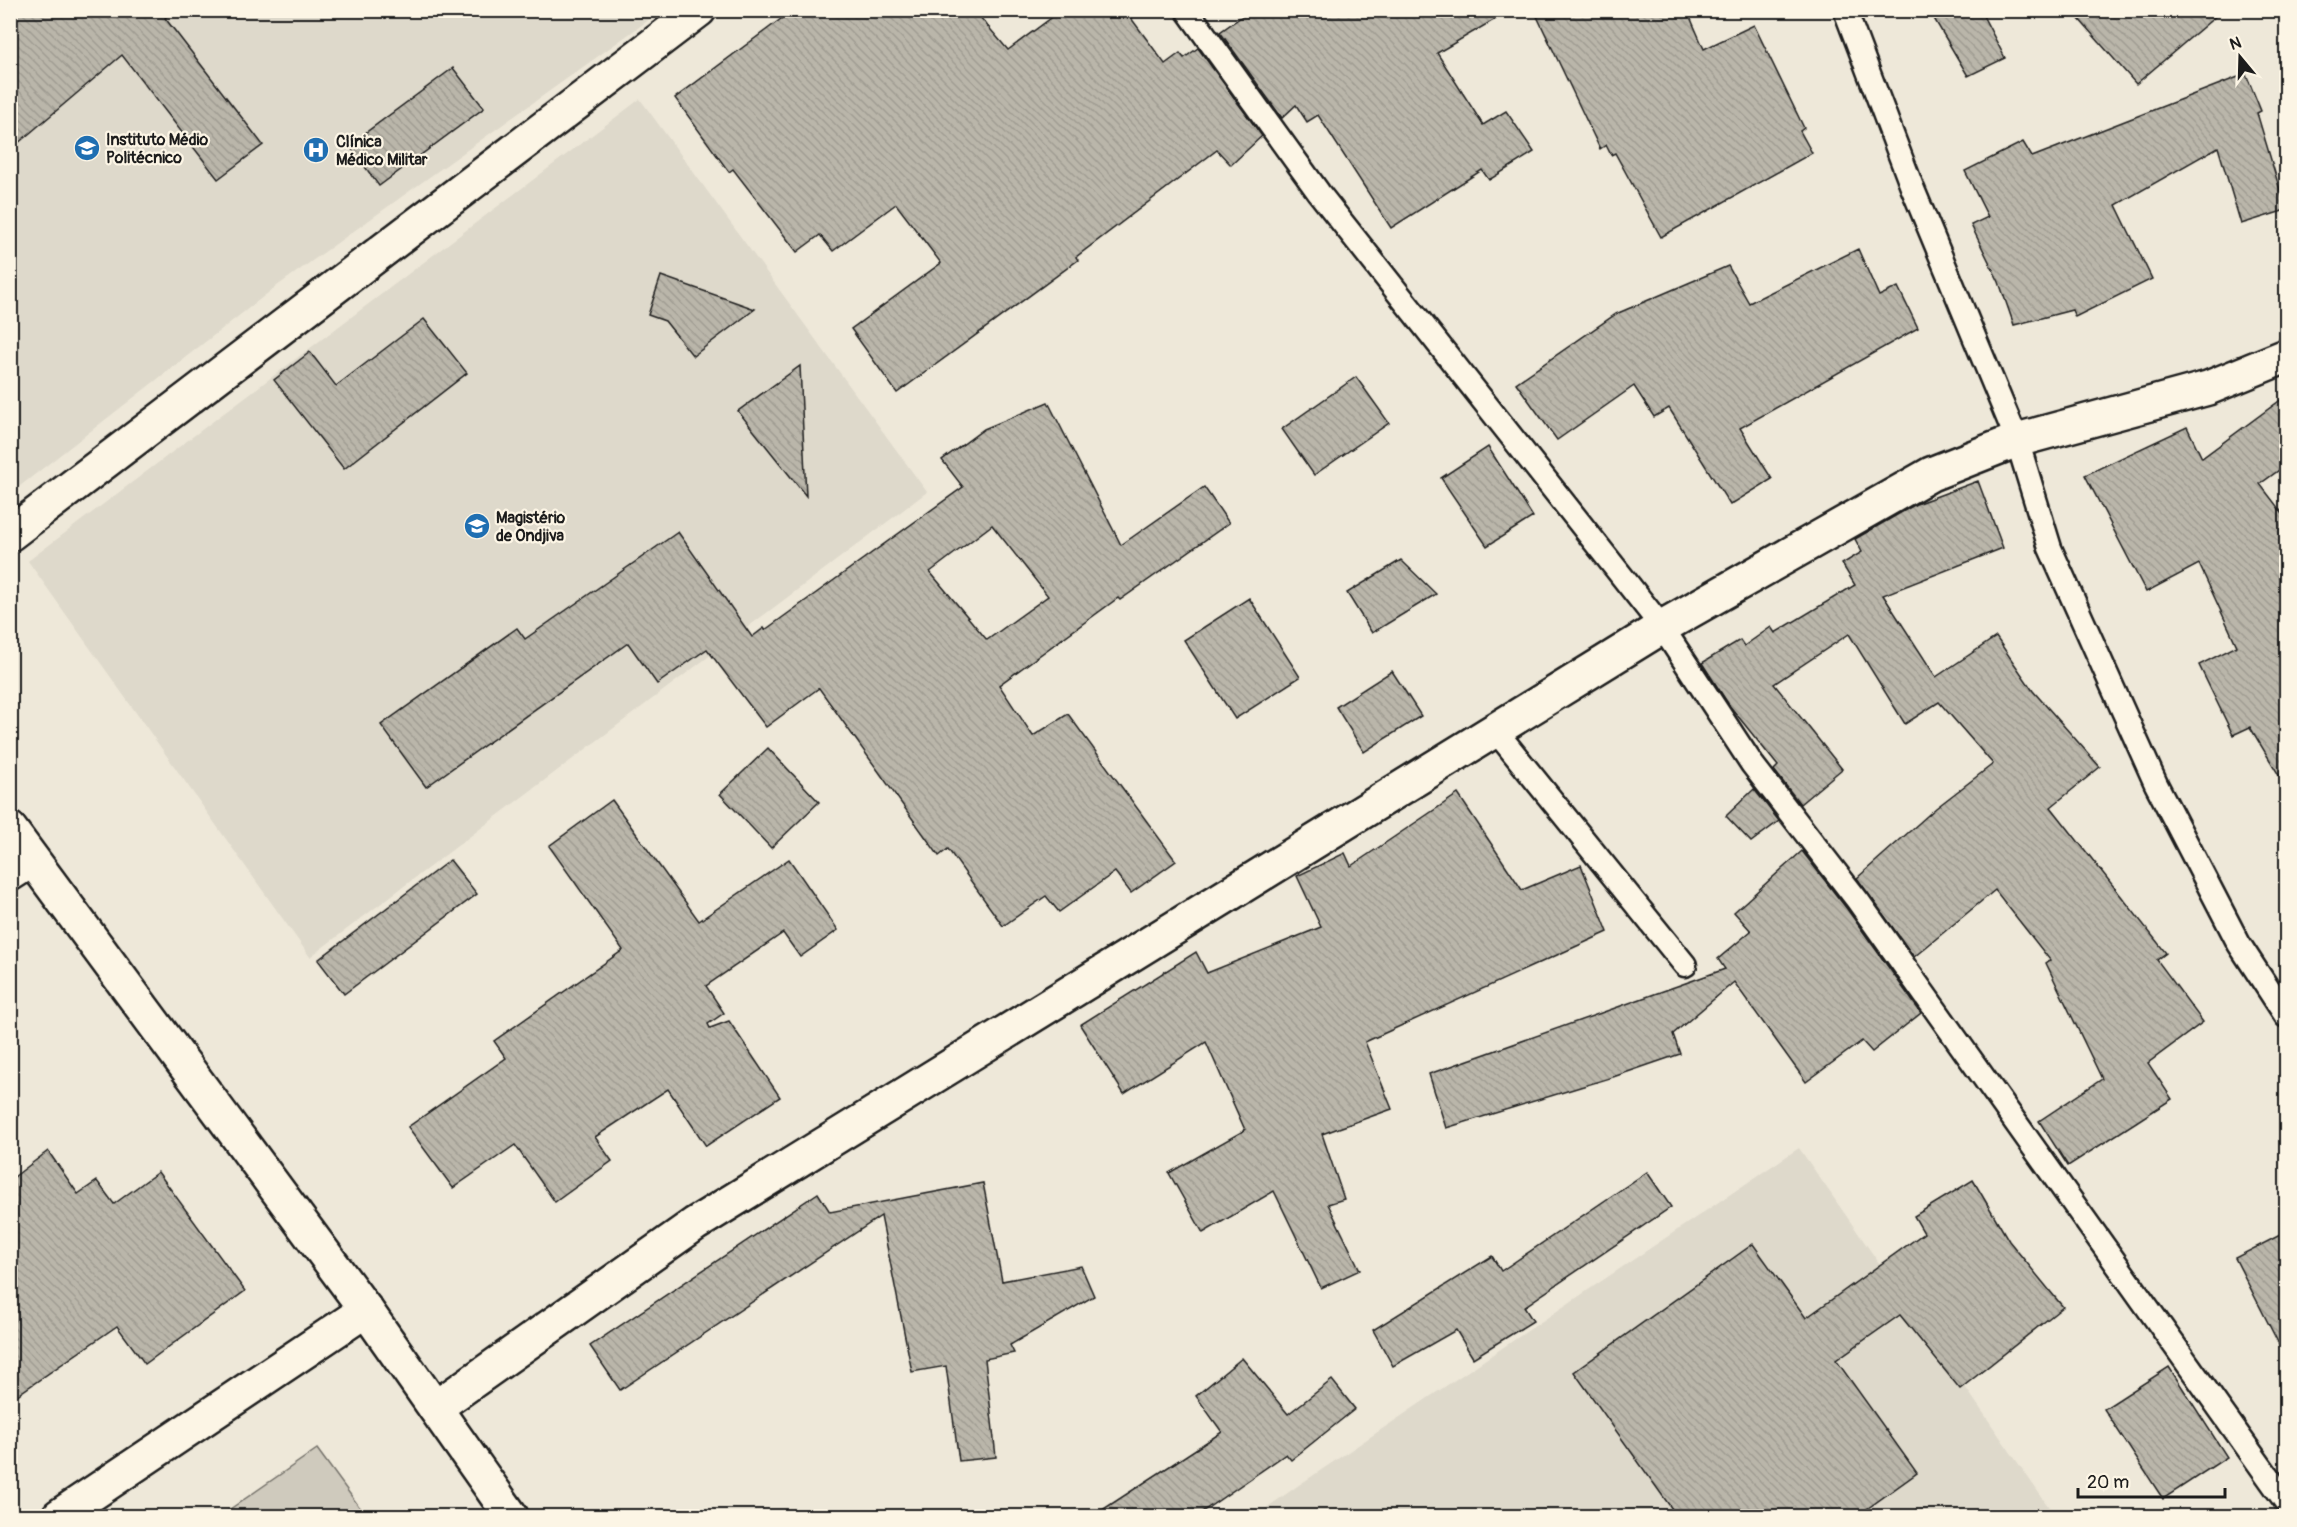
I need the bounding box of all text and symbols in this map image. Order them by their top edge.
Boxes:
north arrow [2210,27,2270,87]
text: N [2227,32,2244,55]
place label: Instituto Médio Politécnico [106,130,208,168]
place label: Clínica Médico Militar [336,132,428,170]
school or university icon: Instituto Médio Politécnico [72,133,102,163]
hospital icon: Clínica Médico Militar [301,135,331,165]
place label: Magistério de Ondjiva [496,508,566,546]
school or university icon: Magistério de Ondjiva [462,511,492,541]
scale bar [2078,1461,2225,1499]
text: 20 m [2087,1471,2129,1494]

